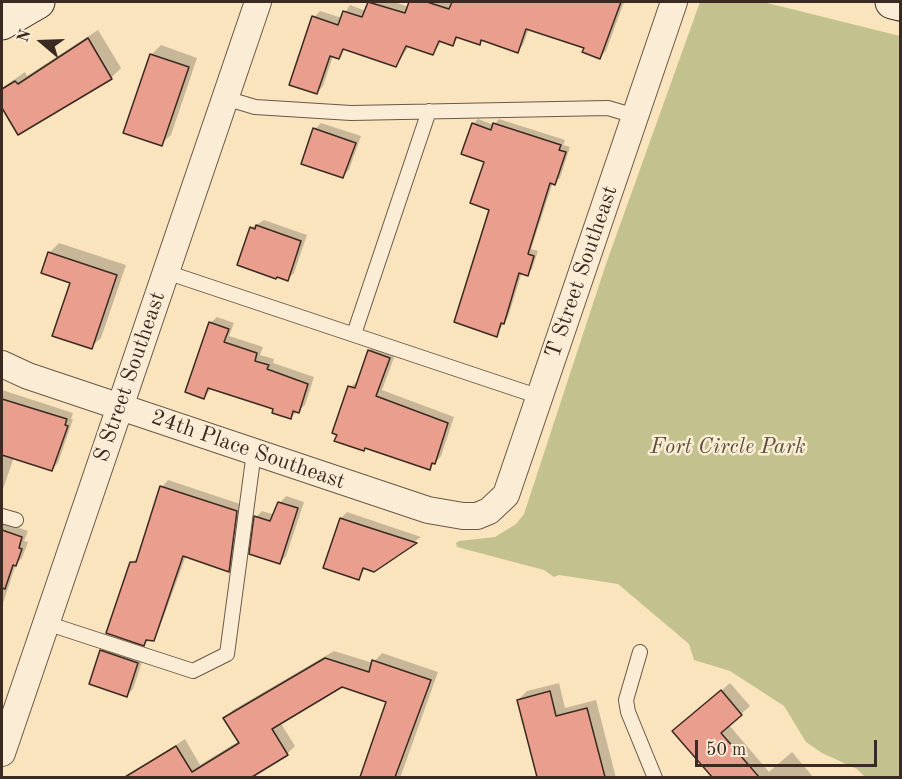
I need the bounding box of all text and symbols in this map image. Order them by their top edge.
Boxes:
north arrow [12,12,72,72]
text: N [15,28,35,45]
street label: T Street Southeast [540,182,624,362]
street label: S Street Southeast [88,288,172,466]
street label: 24th Place Southeast [148,404,348,496]
park label: Fort Circle Park [650,434,806,460]
scale bar [698,728,880,766]
text: 50 m [706,741,746,759]

